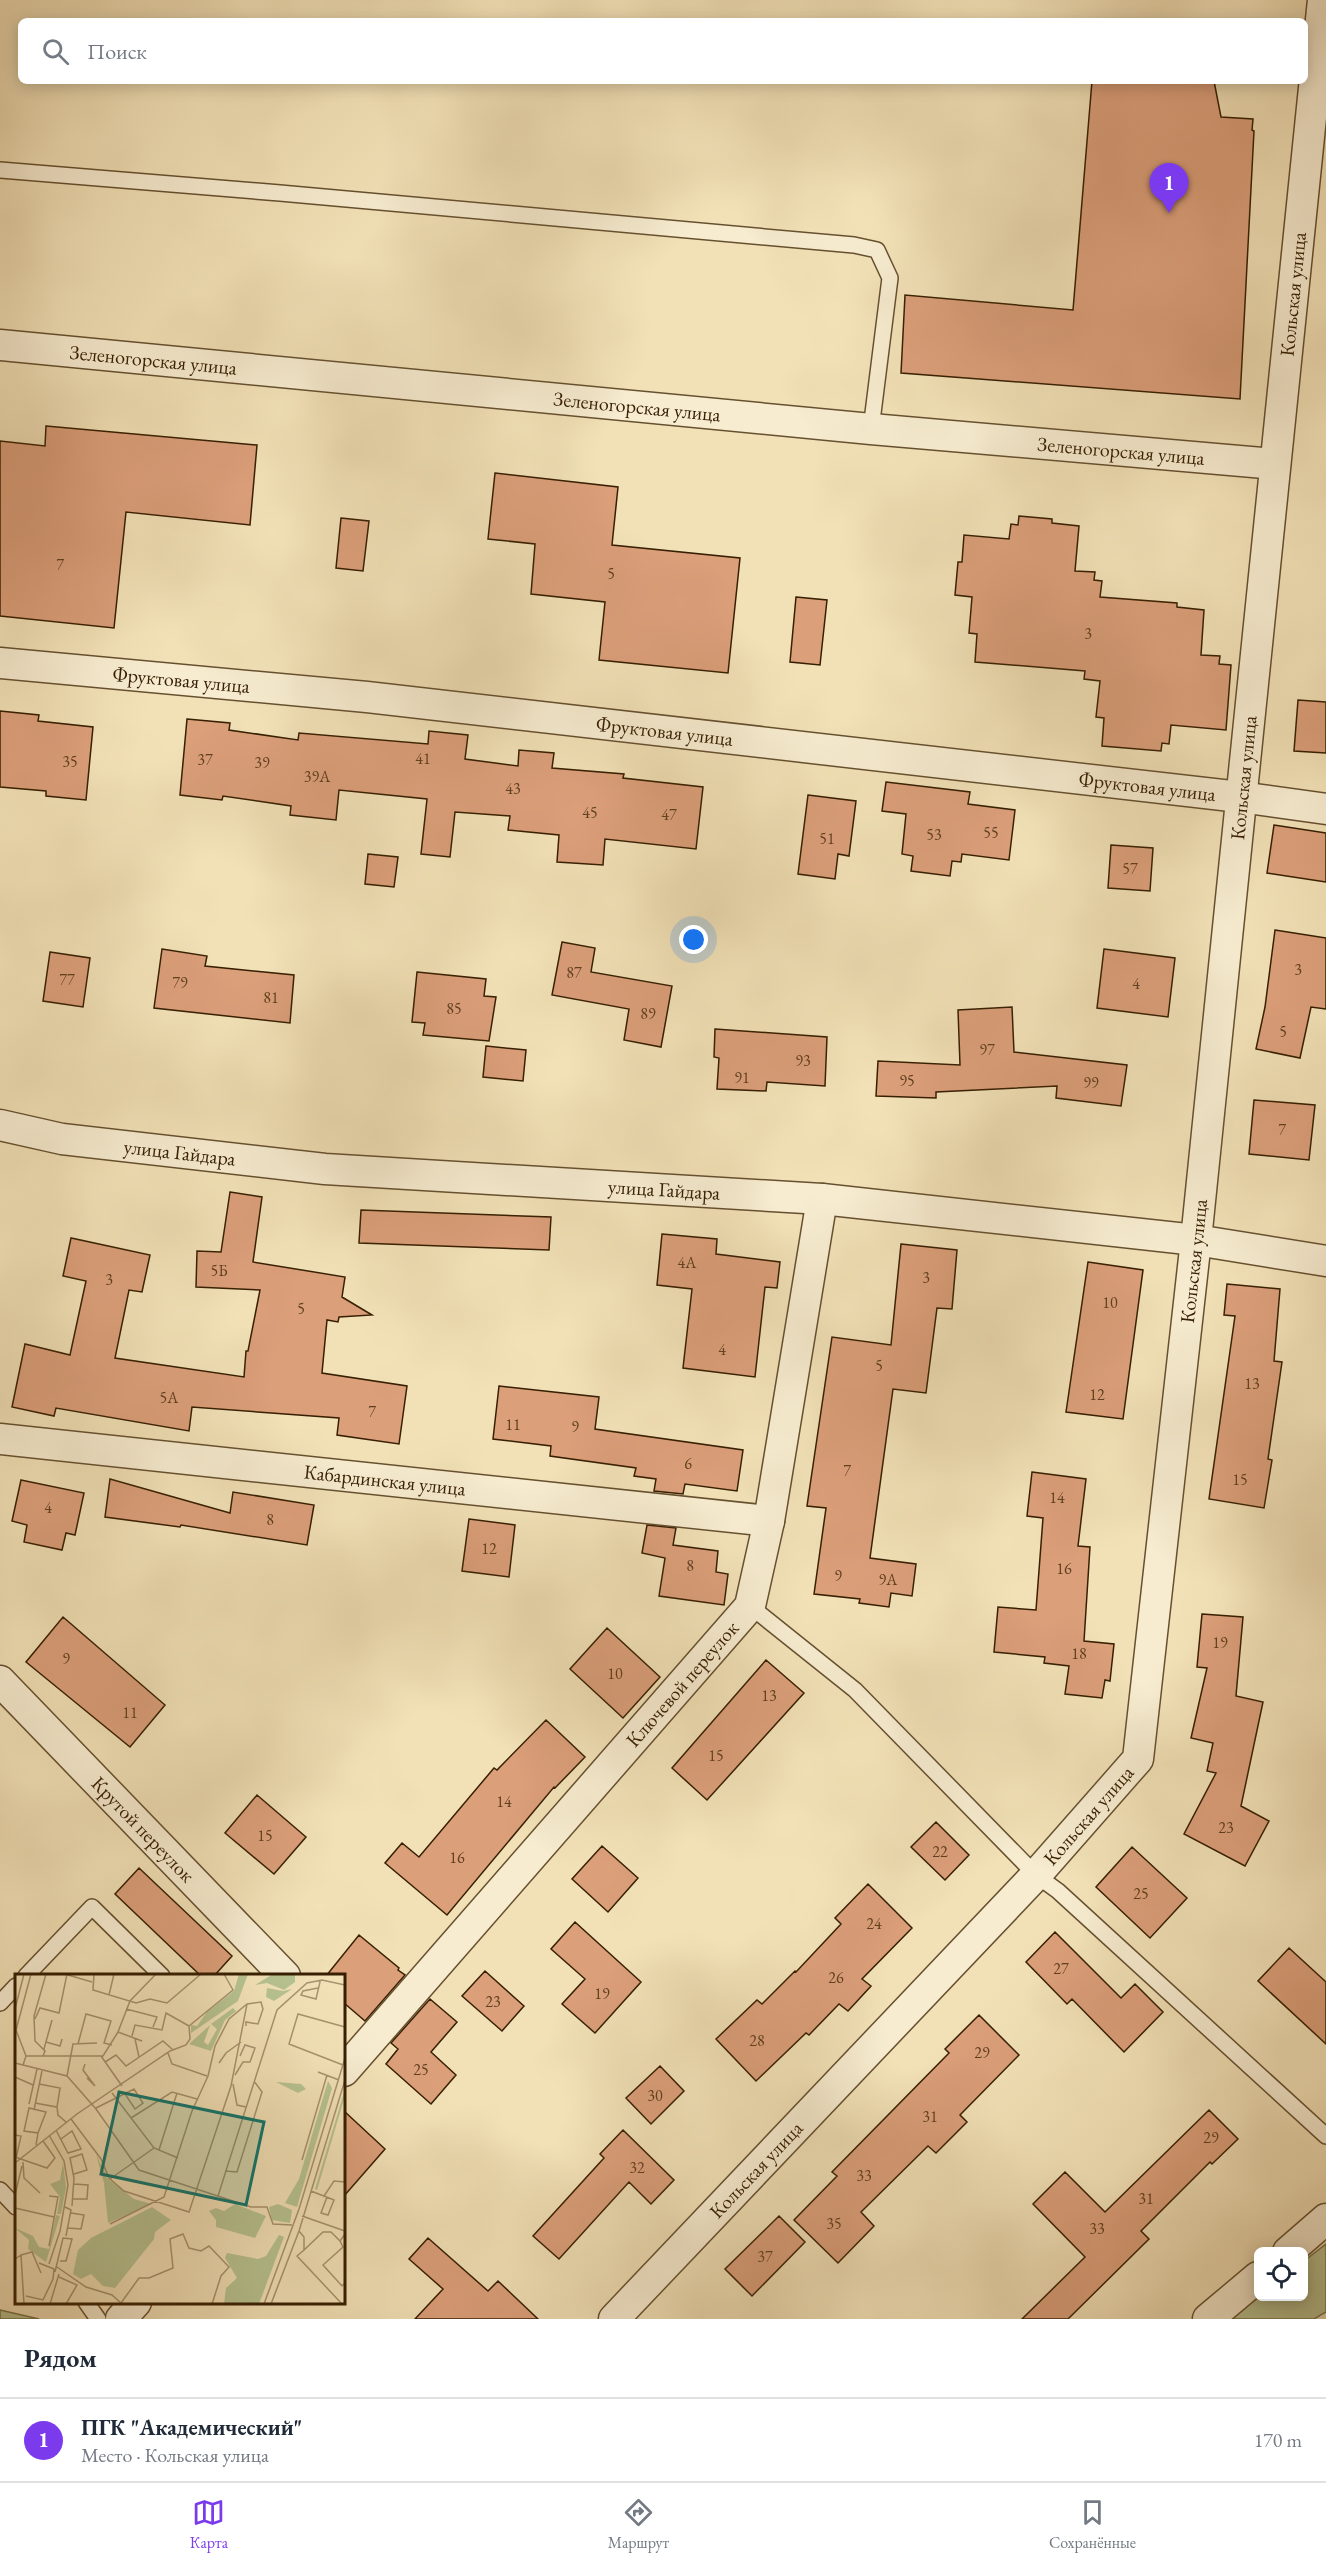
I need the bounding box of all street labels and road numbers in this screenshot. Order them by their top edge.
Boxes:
street label: Кольская улица [1274,231,1312,358]
street label: Зеленогорская улица [68,339,238,381]
street label: Зеленогорская улица [552,385,722,427]
street label: Зеленогорская улица [1036,430,1206,471]
street label: Фруктовая улица [111,660,251,699]
street label: Фруктовая улица [595,710,734,752]
street label: Кольская улица [1224,714,1263,841]
street label: Фруктовая улица [1077,766,1217,807]
street label: улица Гайдара [122,1133,237,1172]
street label: улица Гайдара [607,1173,721,1206]
street label: Кольская улица [1174,1198,1213,1325]
street label: Кабардинская улица [303,1458,467,1502]
street label: Ключевой переулок [620,1615,744,1752]
street label: Кольская улица [1038,1760,1139,1871]
street label: Крутой переулок [86,1770,201,1888]
street label: Кольская улица [704,2116,808,2224]

